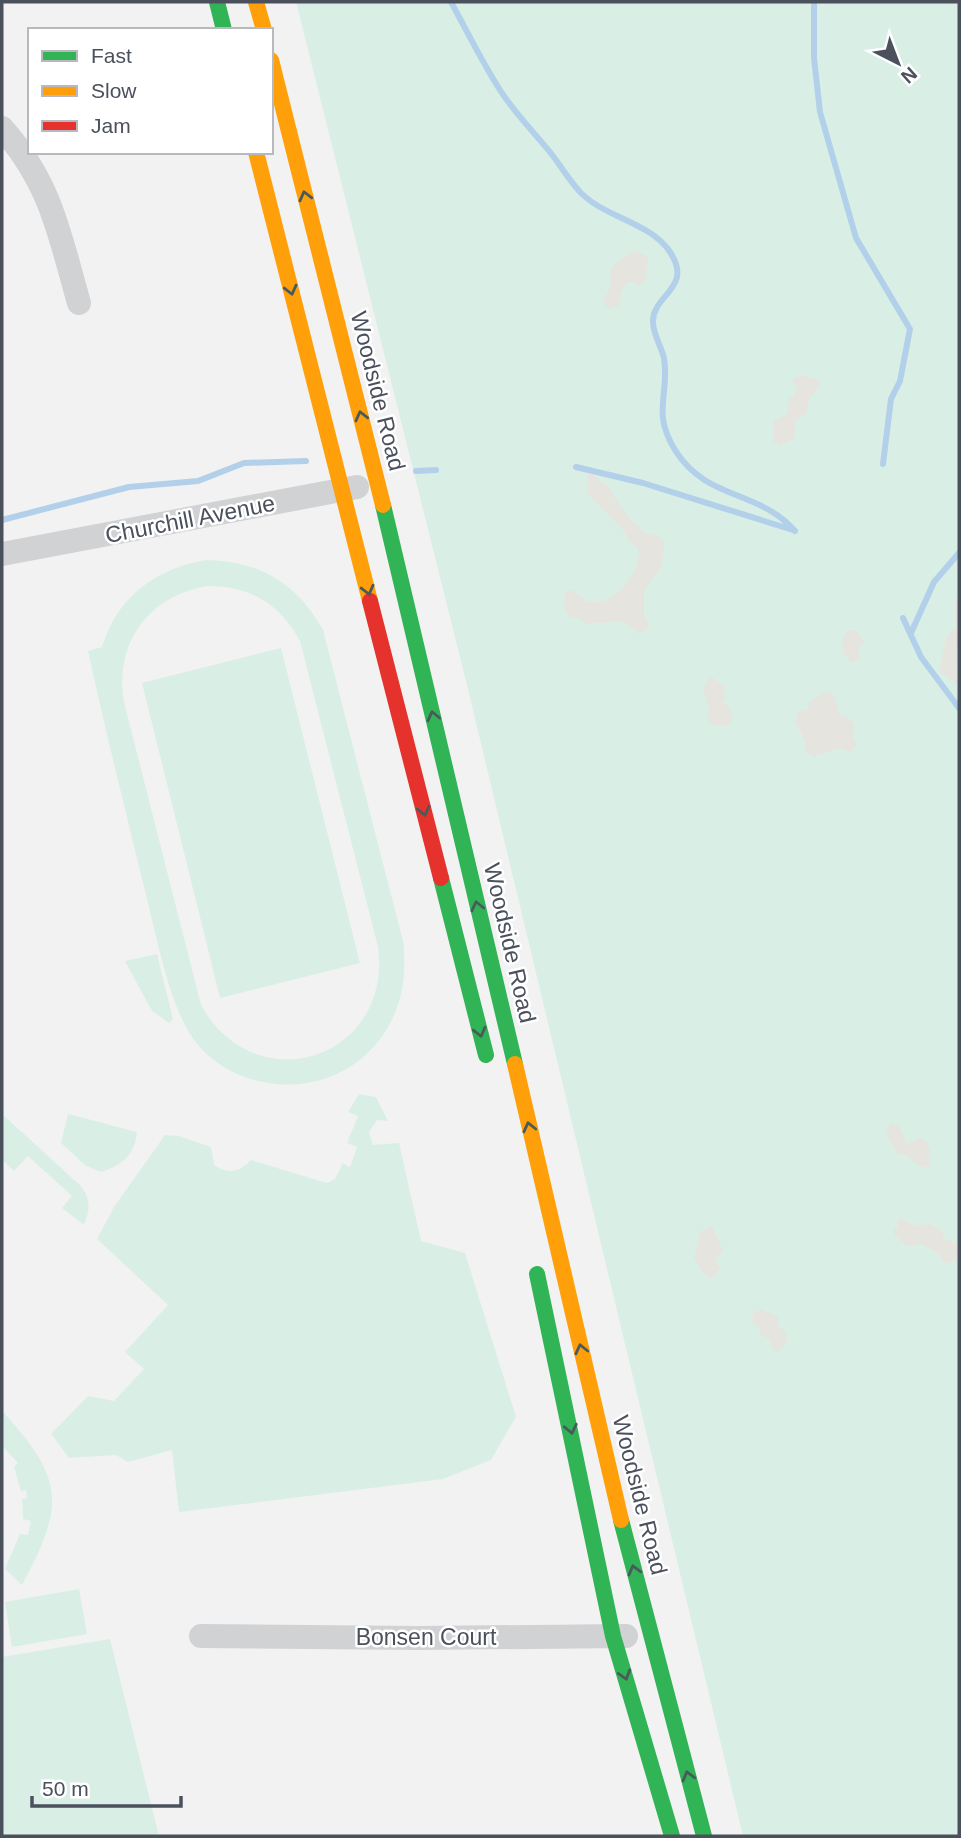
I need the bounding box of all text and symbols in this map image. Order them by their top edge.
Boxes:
legend [28,28,273,154]
north arrow [863,28,933,98]
text: Fast [91,44,132,67]
text: N [897,63,921,88]
text: Slow [91,79,137,102]
text: Jam [91,114,131,137]
one-way arrow [299,190,313,202]
one-way arrow [283,283,297,295]
street label: Woodside Road [346,309,410,473]
one-way arrow [355,410,369,422]
street label: Churchill Avenue [103,490,277,548]
one-way arrow [360,584,374,596]
one-way arrow [427,710,441,722]
one-way arrow [416,805,430,817]
street label: Woodside Road [479,861,541,1025]
one-way arrow [471,900,486,912]
one-way arrow [472,1025,486,1037]
one-way arrow [523,1121,538,1133]
one-way arrow [575,1343,589,1355]
street label: Woodside Road [608,1413,672,1577]
one-way arrow [562,1423,577,1435]
one-way arrow [628,1564,642,1576]
street label: Bonsen Court [356,1624,497,1650]
one-way arrow [617,1668,632,1680]
scale bar [32,1764,180,1808]
one-way arrow [682,1771,697,1783]
text: 50 m [42,1777,89,1800]

